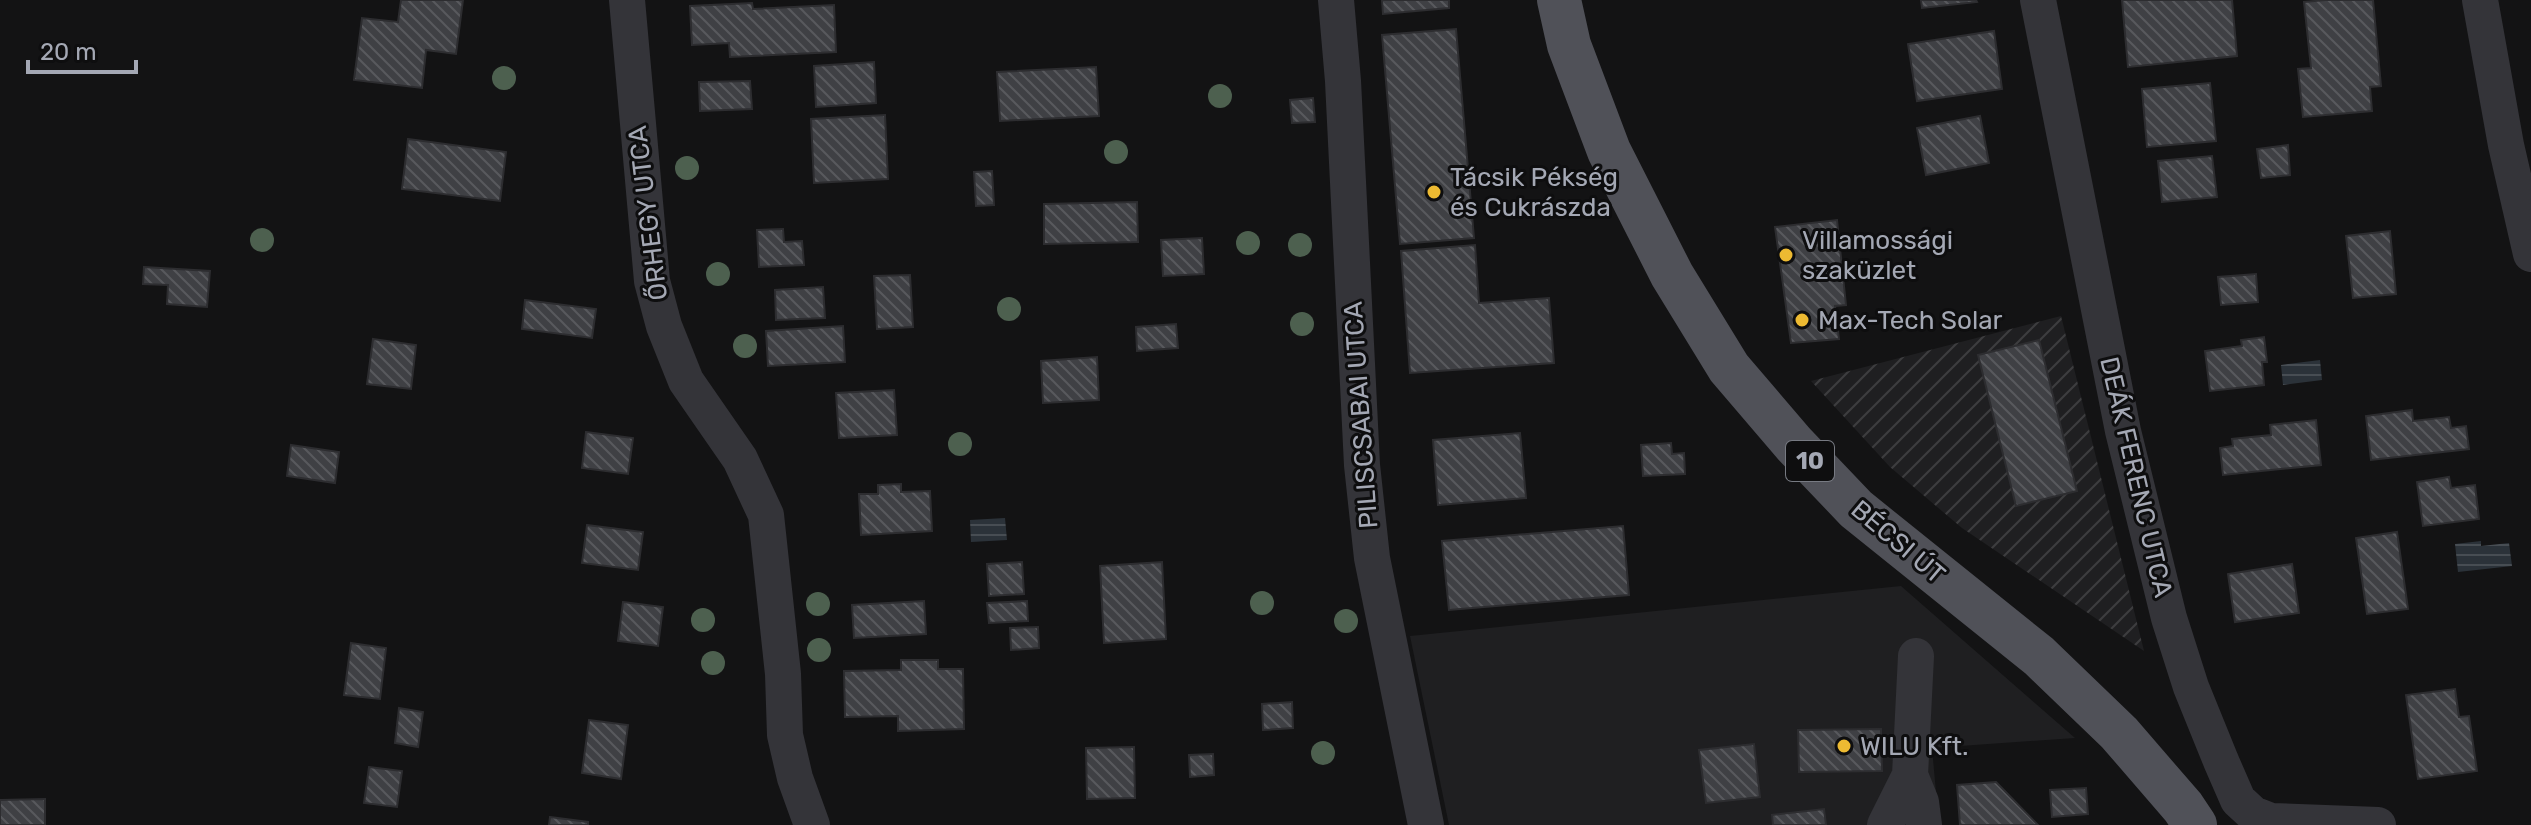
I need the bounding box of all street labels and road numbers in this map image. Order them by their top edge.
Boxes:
street label: ŐRHEGY UTCA [622,124,674,302]
street label: PILISCSABAI UTCA [1338,300,1384,530]
street label: DEÁK FERENC UTCA [2093,354,2179,600]
road number: 10 [1786,441,1834,481]
street label: BÉCSI ÚT [1845,494,1951,590]

